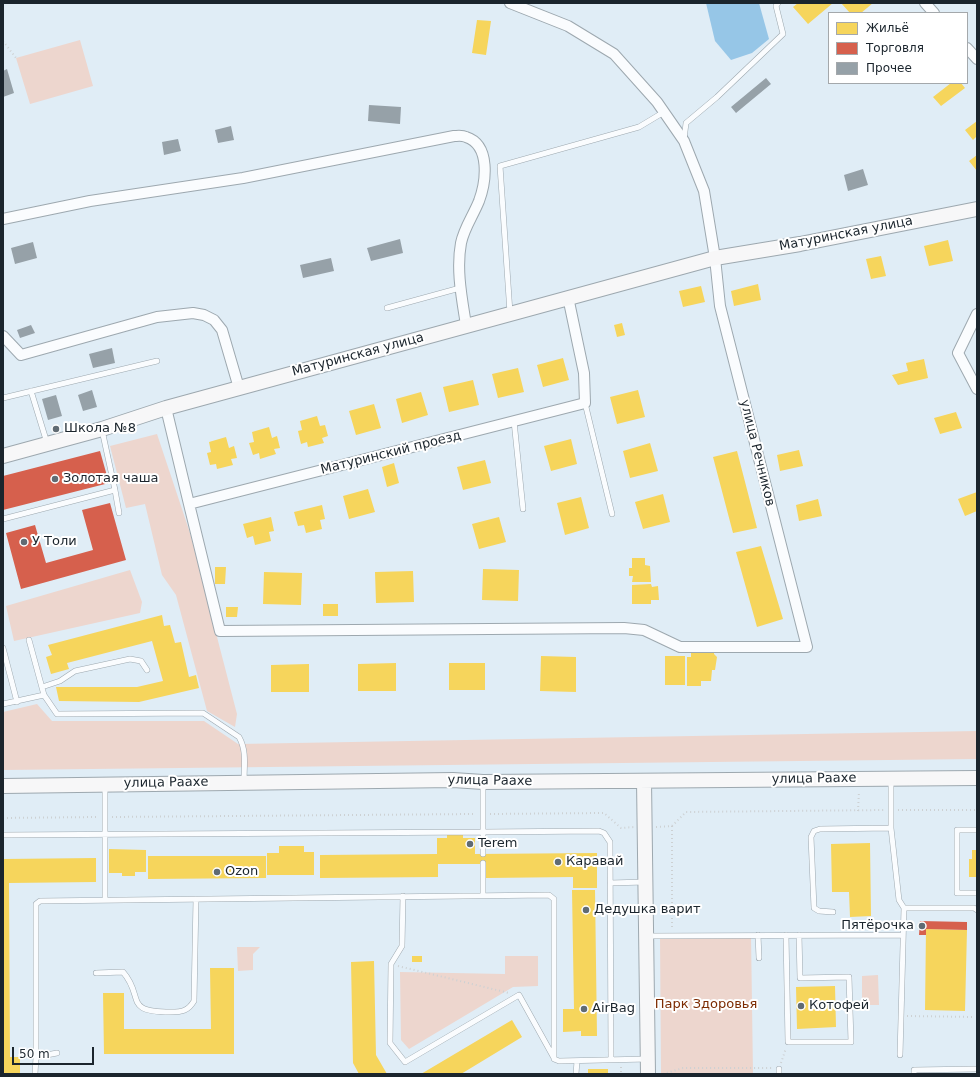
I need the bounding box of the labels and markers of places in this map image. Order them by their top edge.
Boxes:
place label: Школа №8 [64,421,136,437]
marker: Школа №8 [51,424,61,434]
place label: Золотая чаша [63,471,159,487]
marker: Золотая чаша [50,474,60,484]
place label: У Толи [32,534,77,550]
marker: У Толи [19,537,29,547]
place label: Terem [478,836,517,852]
marker: Terem [465,839,475,849]
place label: Каравай [566,854,623,870]
marker: Каравай [553,857,563,867]
place label: Ozon [225,864,258,880]
marker: Ozon [212,867,222,877]
place label: Дедушка варит [594,902,701,918]
marker: Дедушка варит [581,905,591,915]
place label: Пятёрочка [841,918,914,934]
marker: Пятёрочка [917,921,927,931]
place label: Котофей [809,998,869,1014]
place label: AirBag [592,1001,635,1017]
marker: Котофей [796,1001,806,1011]
marker: AirBag [579,1004,589,1014]

